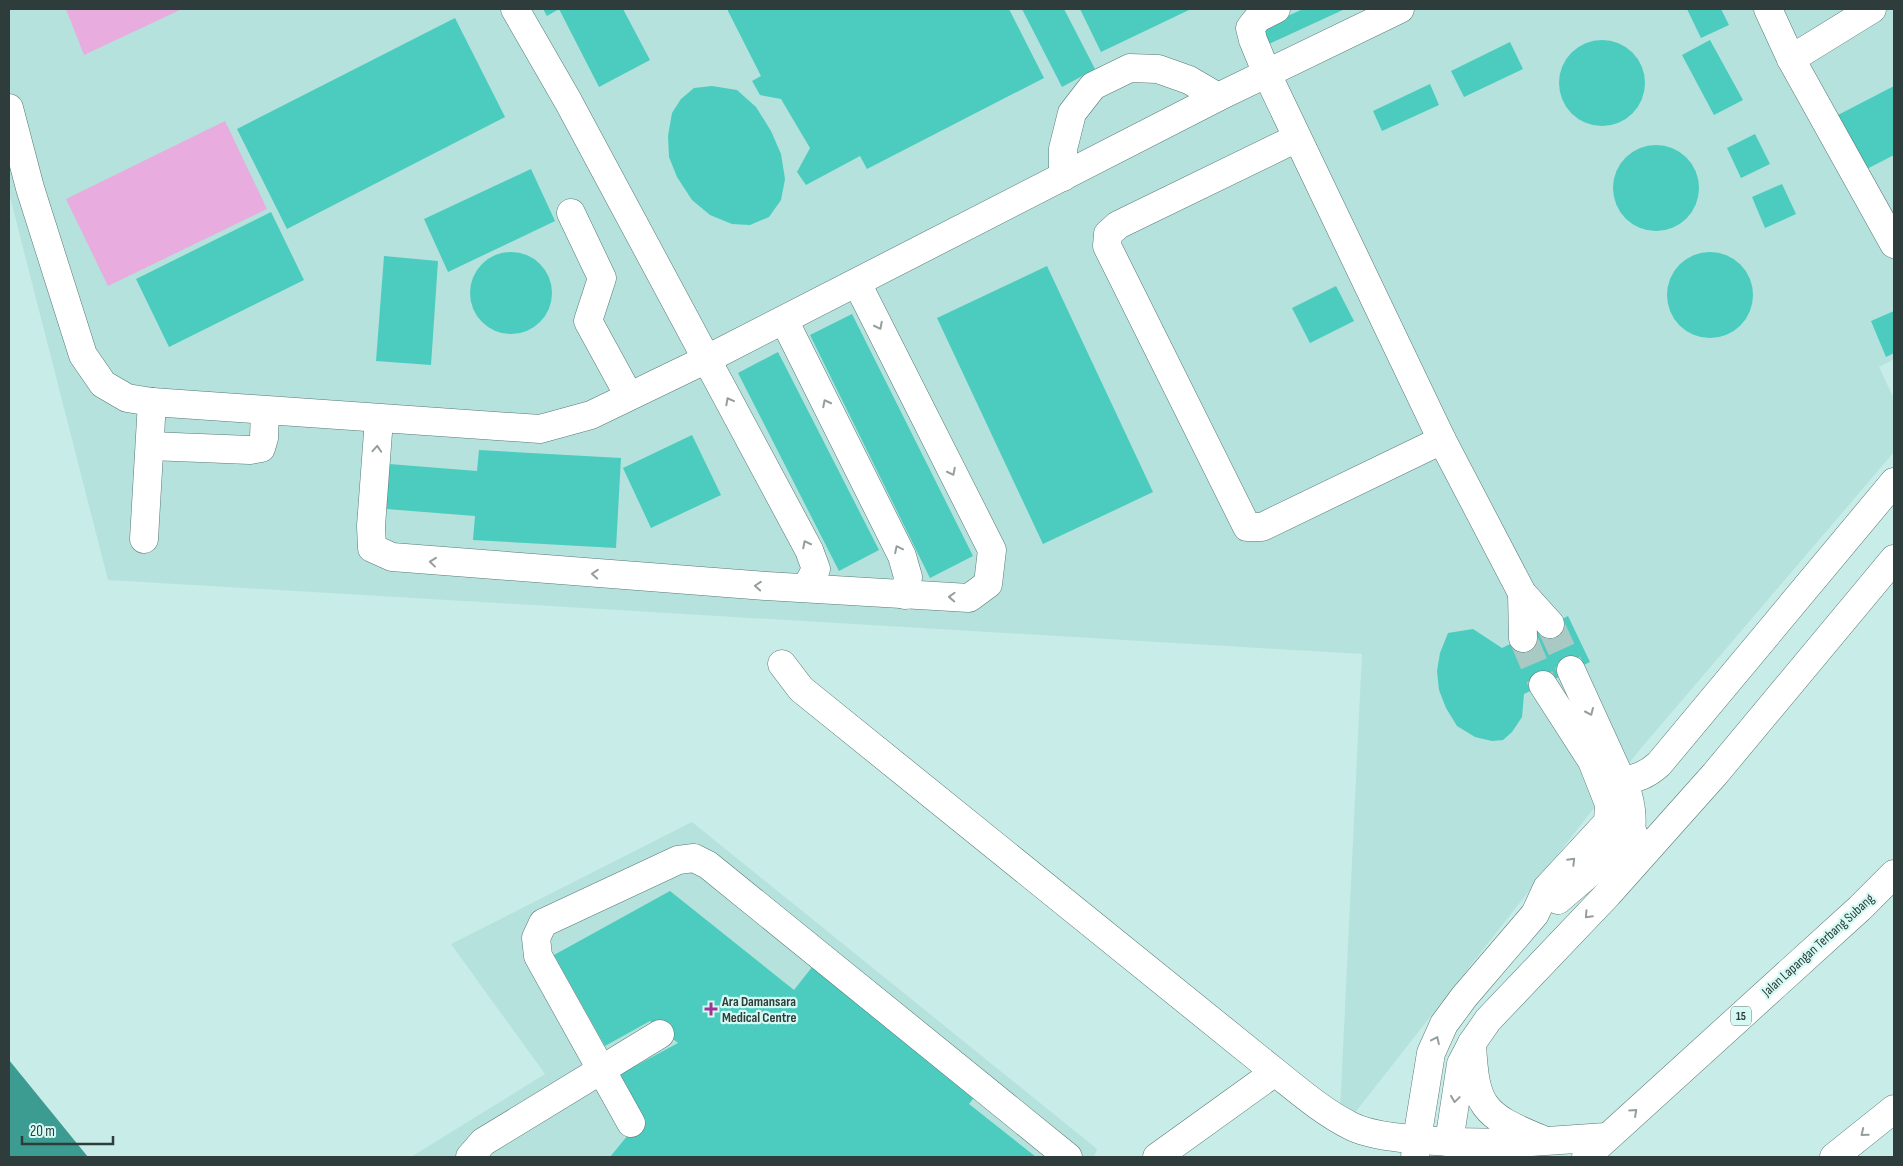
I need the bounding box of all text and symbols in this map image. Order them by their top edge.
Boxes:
one-way arrow [873,321,883,330]
one-way arrow [725,397,735,406]
one-way arrow [822,400,832,409]
one-way arrow [371,445,382,453]
one-way arrow [946,467,956,476]
one-way arrow [802,540,812,549]
one-way arrow [894,545,905,554]
one-way arrow [429,557,437,568]
one-way arrow [591,569,599,580]
one-way arrow [753,580,761,591]
one-way arrow [948,592,956,602]
one-way arrow [1584,707,1595,716]
one-way arrow [1566,858,1575,867]
street label: Jalan Lapangan Terbang Subang [1758,890,1878,1001]
one-way arrow [1585,909,1594,918]
place label: Ara Damansara Medical Centre [721,993,796,1026]
marker: Ara Damansara Medical Centre [704,1002,718,1016]
road number: 15 [1731,1006,1751,1026]
one-way arrow [1430,1036,1441,1045]
one-way arrow [1450,1095,1461,1103]
one-way arrow [1629,1108,1638,1117]
scale bar [22,1114,114,1146]
text: 20 m [30,1122,55,1141]
one-way arrow [1861,1127,1870,1135]

